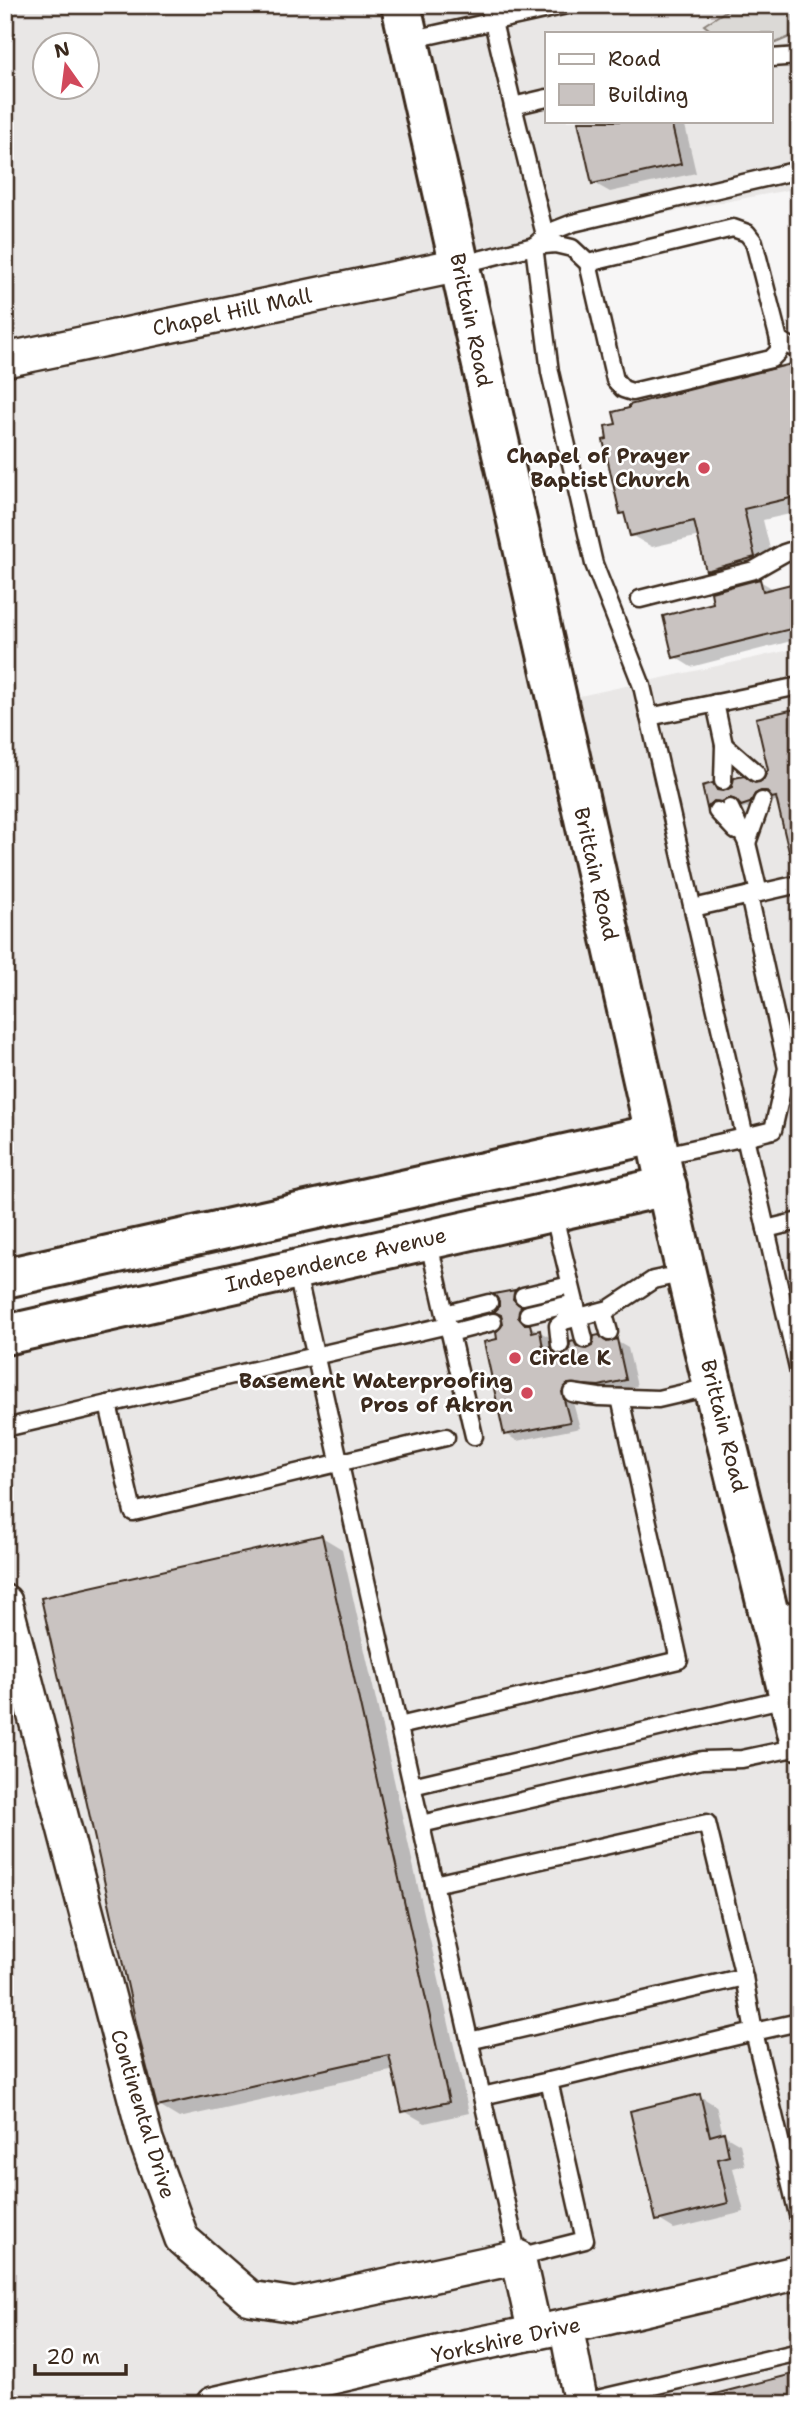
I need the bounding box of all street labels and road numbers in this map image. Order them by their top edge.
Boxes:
street label: Brittain Road [443,251,499,389]
street label: Chapel Hill Mall [150,281,315,343]
street label: Brittain Road [567,805,625,943]
street label: Independence Avenue [223,1221,449,1299]
street label: Brittain Road [694,1357,754,1495]
street label: Continental Drive [104,2026,182,2202]
street label: Yorkshire Drive [429,2311,583,2369]

